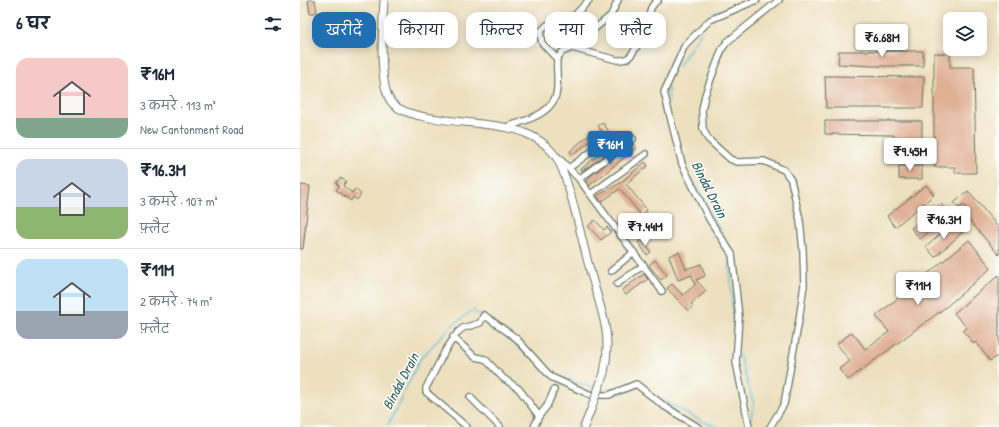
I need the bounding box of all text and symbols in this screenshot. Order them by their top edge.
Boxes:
text: 6 घर [16,11,49,34]
chip: खरीदें [312,12,376,48]
chip: किराया [384,12,458,48]
chip: फ़िल्टर [466,12,537,48]
chip: नया [545,12,598,48]
chip: फ़्लैट [606,12,666,48]
map controls [943,12,987,56]
button: layers [943,12,987,56]
icon: filters [262,13,284,35]
pin: ₹6.68M [849,24,915,58]
text: ₹6.68M [864,28,900,46]
text: ₹16M [140,62,175,85]
icon: home [48,74,96,122]
text: 3 कमरे · 113 m² [140,96,216,114]
text: New Cantonment Road [140,120,243,138]
pin: ₹16M [586,131,634,165]
text: ₹16M [597,135,623,153]
pin: ₹9.45M [877,138,943,172]
text: ₹9.45M [893,142,927,160]
water label: Bindal Drain [688,157,733,222]
text: ₹16.3M [140,158,186,181]
icon: home [48,175,96,223]
text: 3 कमरे · 107 m² [140,192,218,210]
pin: ₹16.3M [911,206,977,240]
text: ₹16.3M [926,210,962,228]
pin: ₹7.44M [612,213,678,247]
text: ₹7.44M [627,217,663,235]
text: फ़्लैट [140,219,170,237]
text: ₹11M [140,258,174,281]
pin: ₹11M [894,272,942,306]
icon: home [48,275,96,323]
text: ₹11M [905,276,931,294]
text: 2 कमरे · 74 m² [140,292,212,310]
text: फ़्लैट [140,319,170,337]
water label: Bindal Drain [377,348,424,413]

